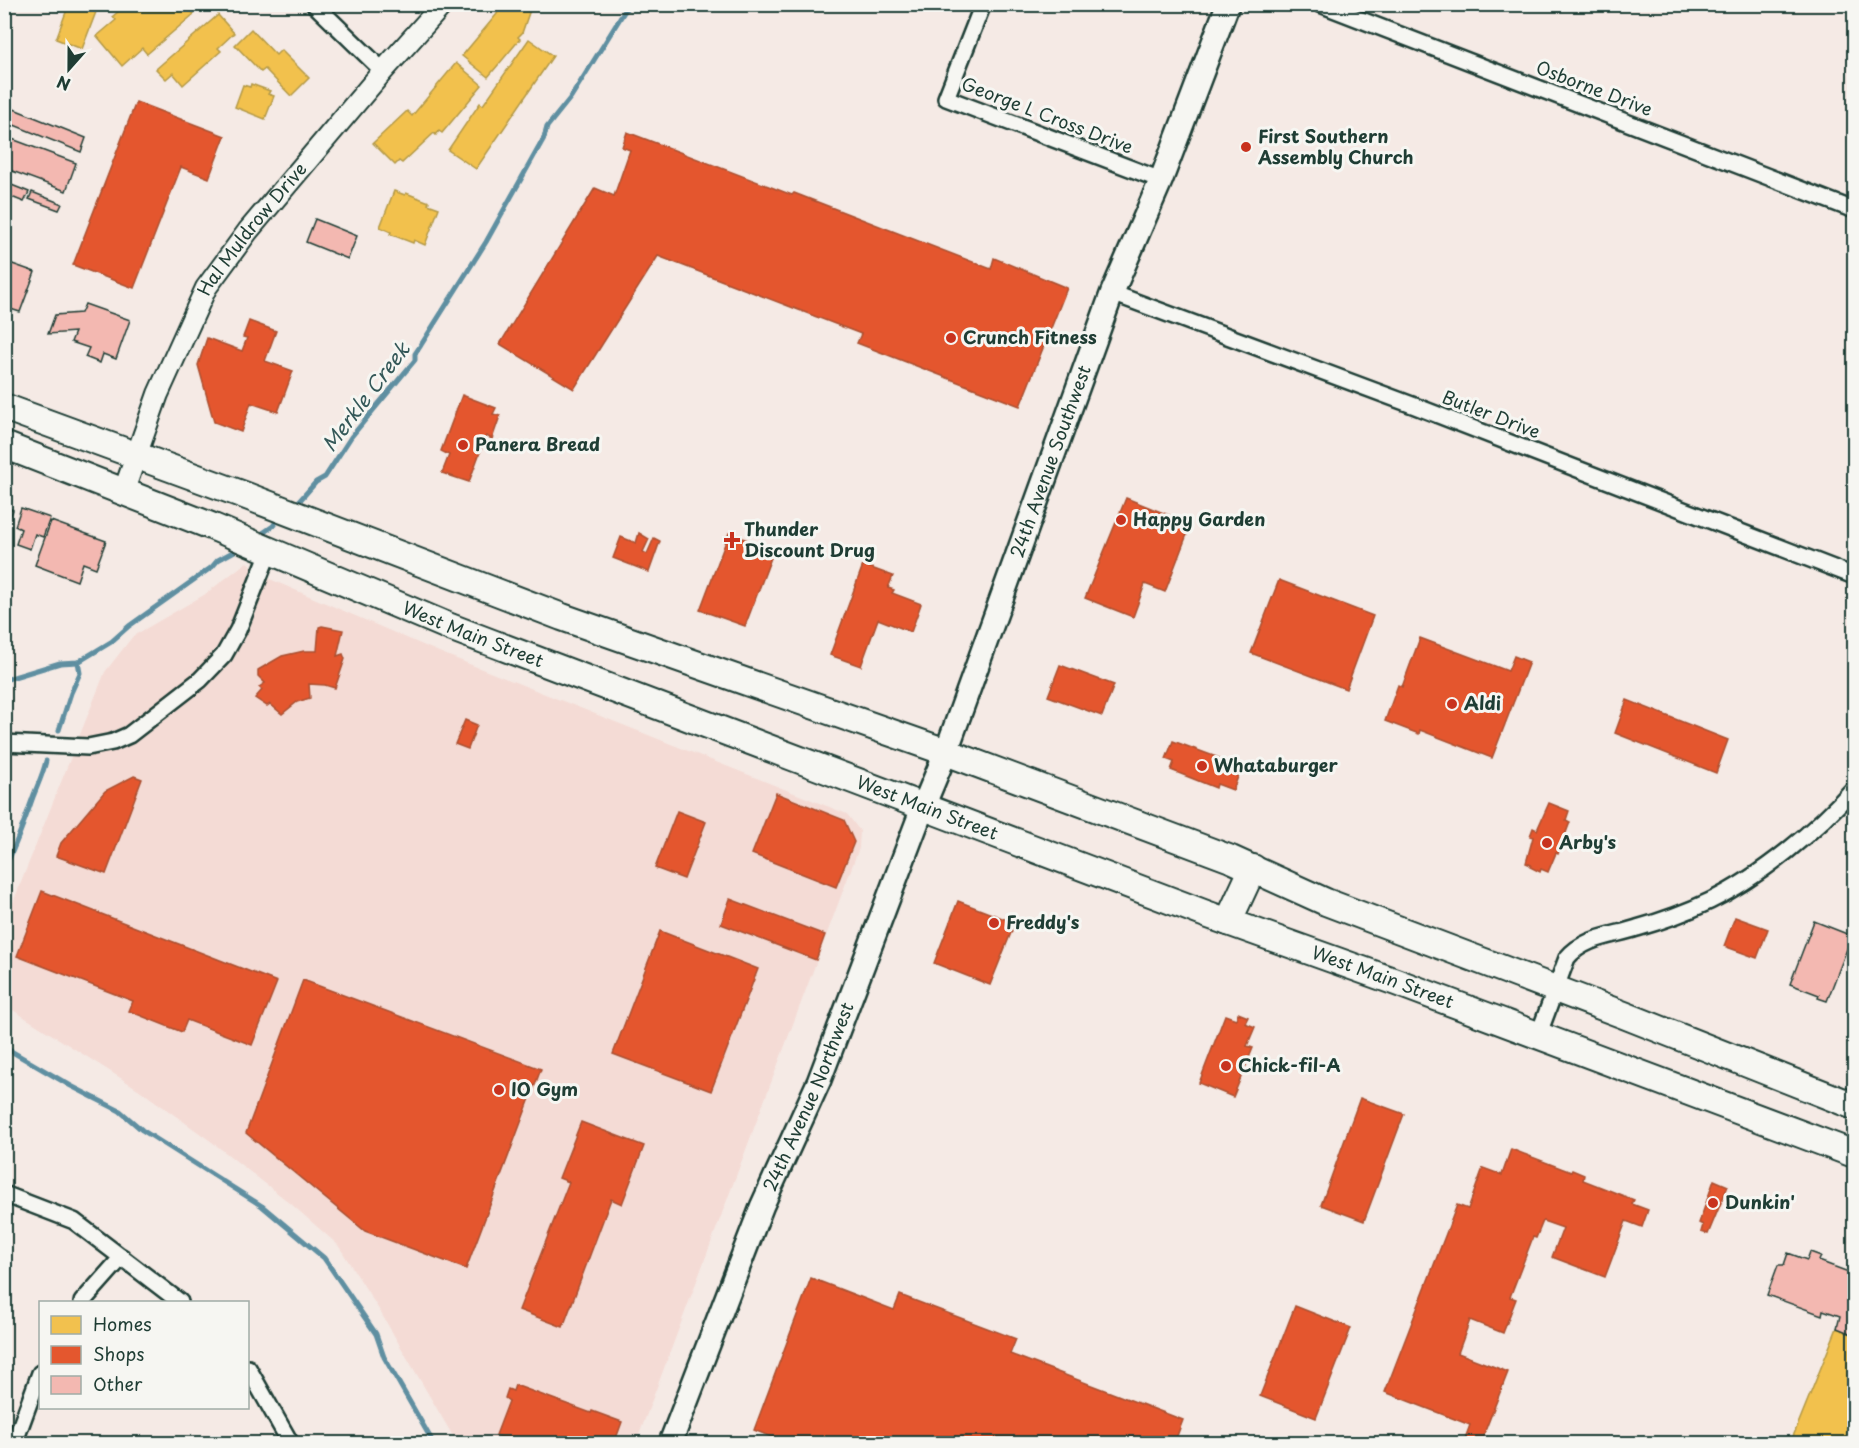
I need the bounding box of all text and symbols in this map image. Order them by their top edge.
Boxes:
north arrow [39,39,99,99]
street label: Osborne Drive [1532,53,1657,122]
street label: George L Cross Drive [958,69,1137,160]
text: N [53,70,73,97]
place label: First Southern Assembly Church [1257,122,1414,170]
marker: First Southern Assembly Church [1239,140,1253,154]
street label: Hal Muldrow Drive [189,156,312,300]
place label: Crunch Fitness [963,323,1097,350]
marker: Crunch Fitness [944,331,958,345]
water label: Merkle Creek [314,335,417,457]
street label: 24th Avenue Southwest [1002,361,1097,561]
street label: Butler Drive [1439,383,1544,445]
place label: Panera Bread [475,430,600,457]
marker: Panera Bread [456,438,470,452]
place label: Happy Garden [1133,505,1265,532]
marker: Happy Garden [1114,513,1128,527]
place label: Thunder Discount Drug [744,515,875,563]
marker: Thunder Discount Drug [725,533,739,547]
street label: West Main Street [399,594,548,673]
place label: Aldi [1464,689,1501,716]
marker: Aldi [1445,697,1459,711]
place label: Whataburger [1214,751,1339,778]
marker: Whataburger [1195,759,1209,773]
street label: West Main Street [853,768,1002,846]
place label: Arby's [1558,828,1617,855]
marker: Arby's [1540,836,1554,850]
place label: Freddy's [1006,908,1080,935]
marker: Freddy's [987,916,1001,930]
street label: West Main Street [1308,938,1458,1015]
street label: 24th Avenue Northwest [756,998,860,1195]
place label: Chick-fil-A [1238,1051,1341,1078]
marker: Chick-fil-A [1219,1059,1233,1073]
place label: IO Gym [511,1075,578,1102]
marker: IO Gym [492,1083,506,1097]
place label: Dunkin' [1725,1188,1795,1215]
marker: Dunkin' [1706,1196,1720,1210]
legend [39,1301,249,1409]
text: Homes [93,1310,151,1337]
text: Shops [93,1340,144,1367]
text: Other [93,1370,143,1397]

